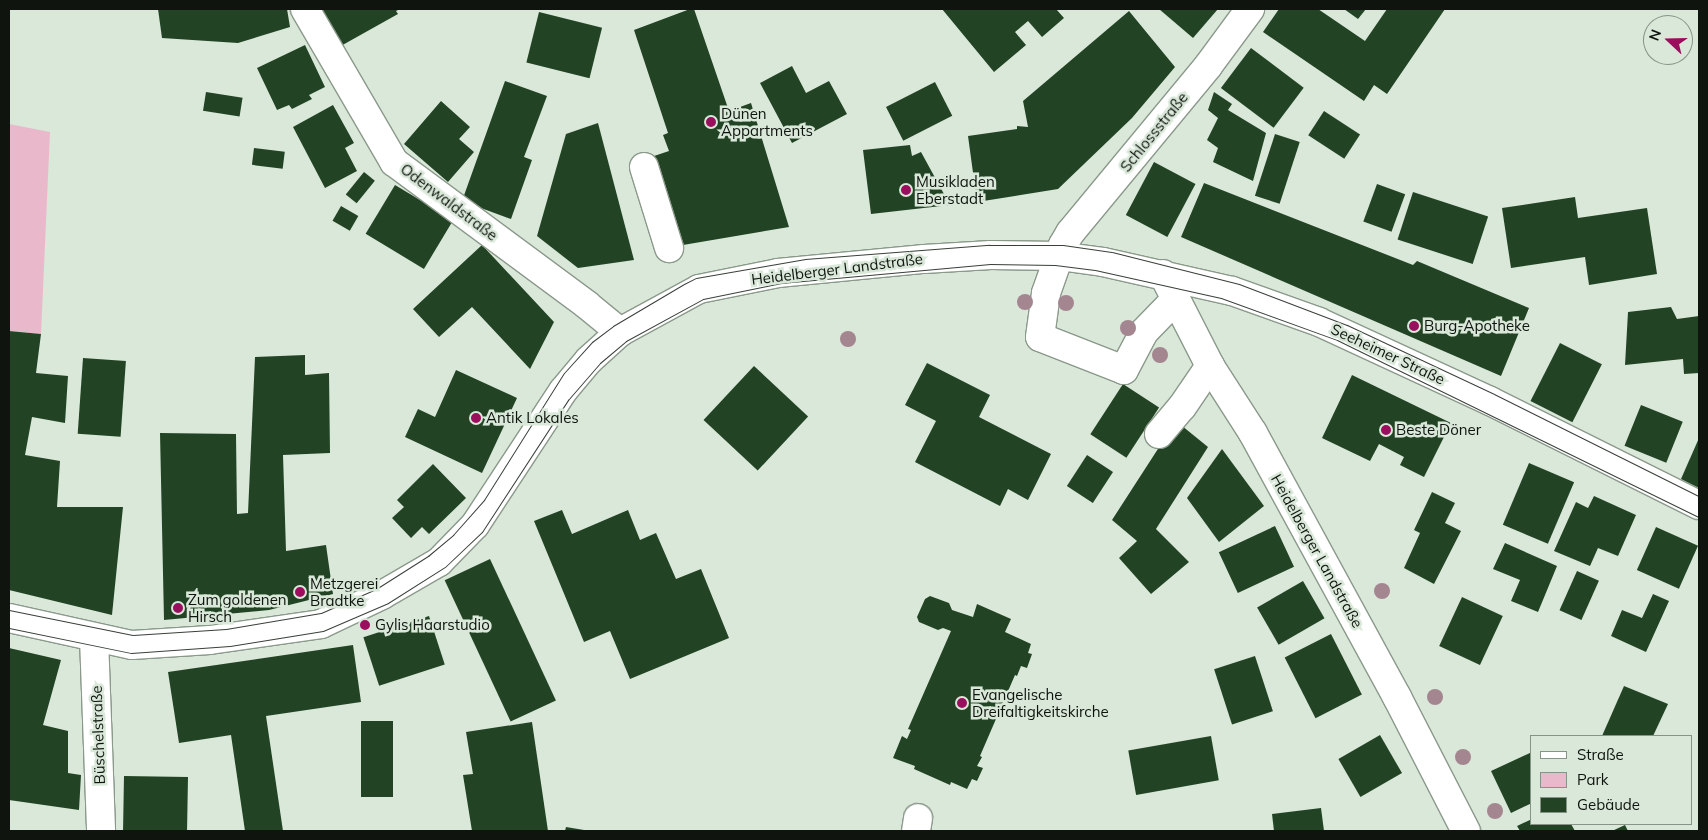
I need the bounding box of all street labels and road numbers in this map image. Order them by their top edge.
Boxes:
street label: Schlossstraße [1116,89,1192,175]
street label: Odenwaldstraße [397,160,501,244]
street label: Heidelberger Landstraße [750,250,924,288]
street label: Seeheimer Straße [1328,320,1448,388]
street label: Heidelberger Landstraße [1267,471,1367,631]
street label: Büschelstraße [87,685,109,785]

